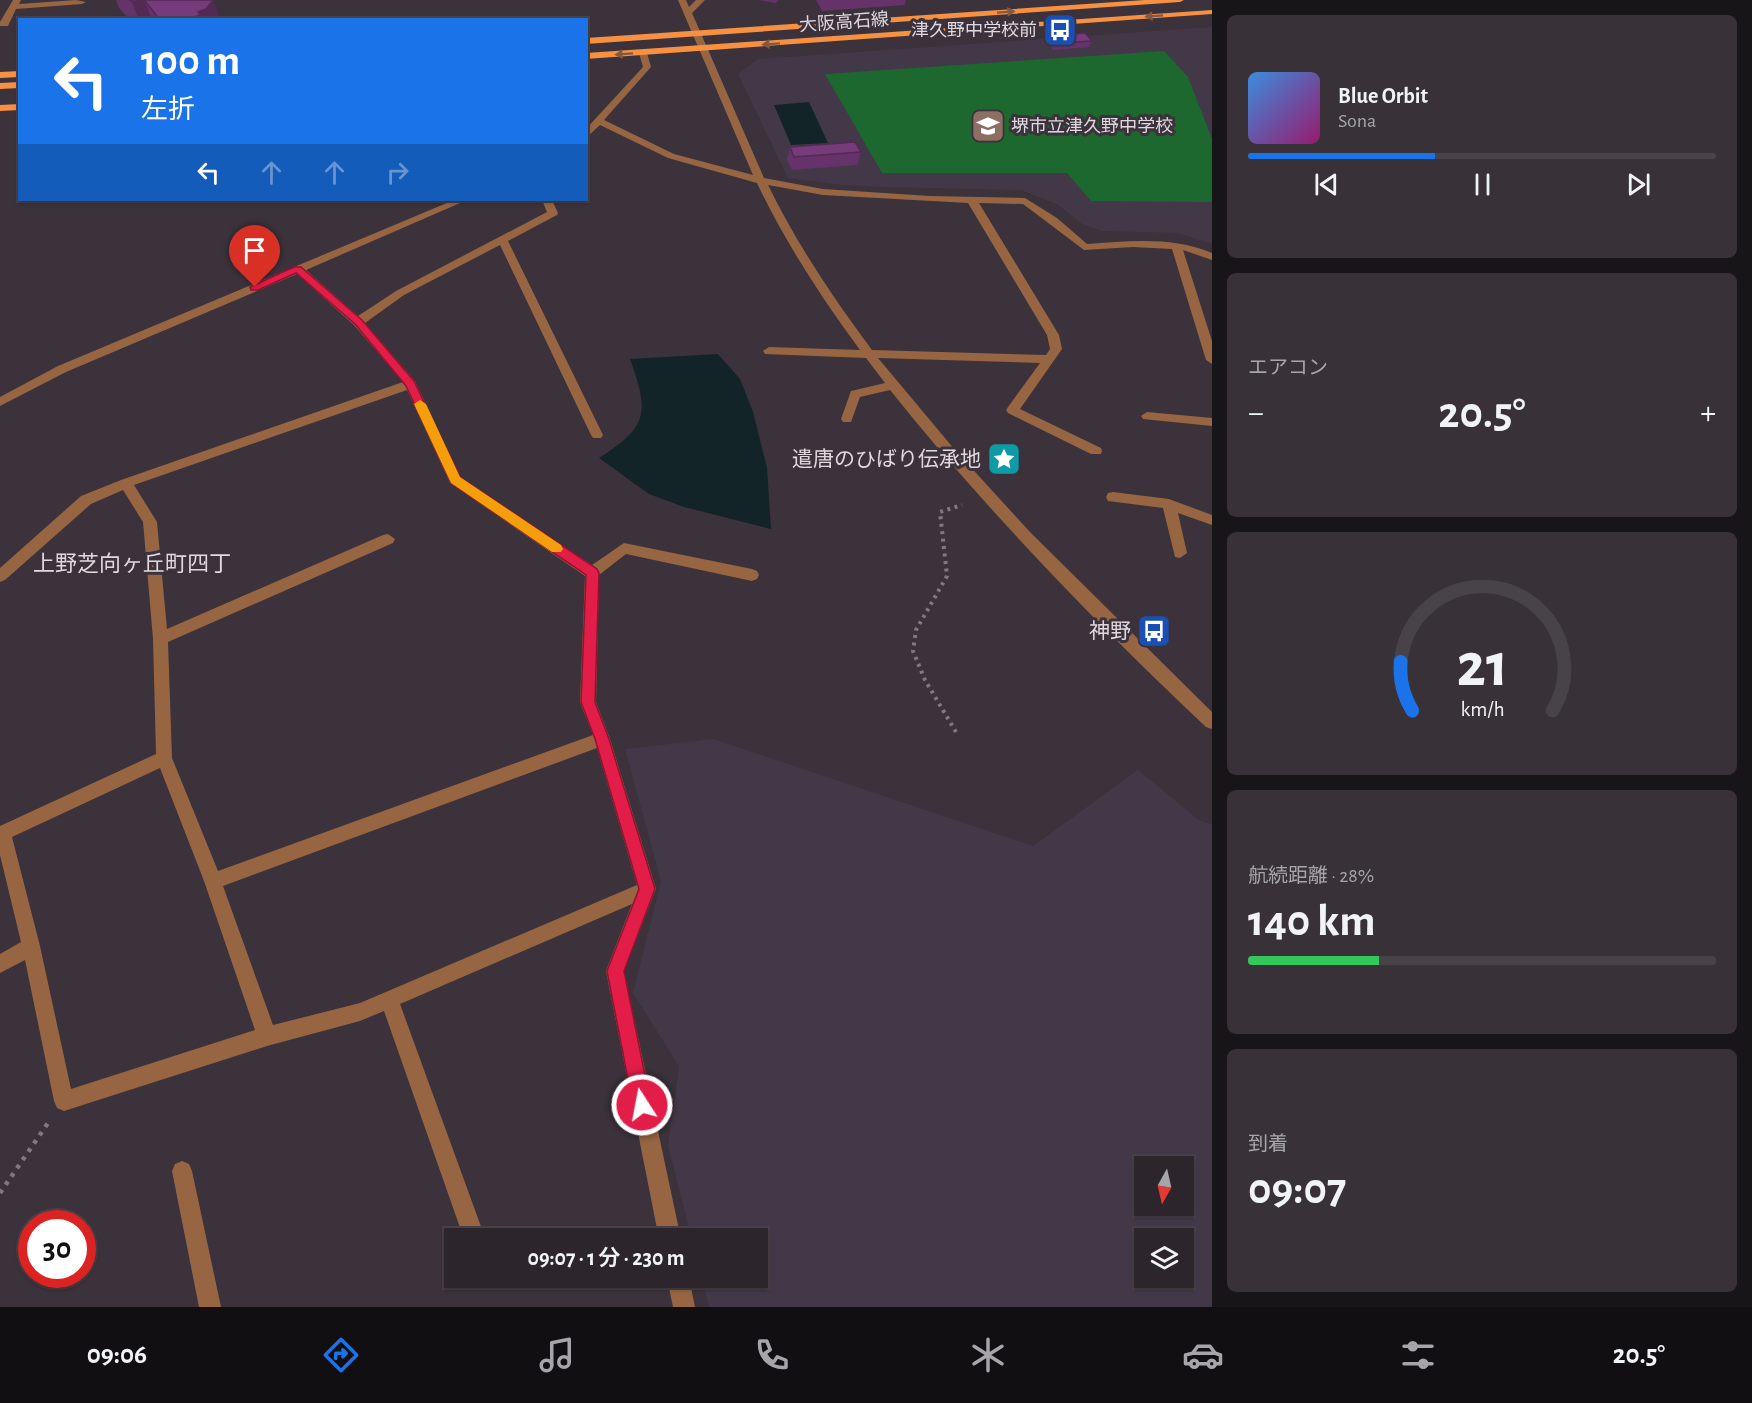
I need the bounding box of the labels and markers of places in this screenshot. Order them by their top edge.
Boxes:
bus stop icon: 津久野中学校前 [1042,12,1078,48]
place label: 津久野中学校前 [911,20,1037,40]
school or university icon: 堺市立津久野中学校 [970,108,1006,144]
place label: 堺市立津久野中学校 [1011,116,1173,136]
pin [229,225,280,287]
place icon: 遣唐のひばり伝承地 [986,441,1022,477]
place label: 遣唐のひばり伝承地 [792,448,981,470]
bus stop icon: 神野 [1136,613,1172,649]
place label: 神野 [1089,620,1131,642]

